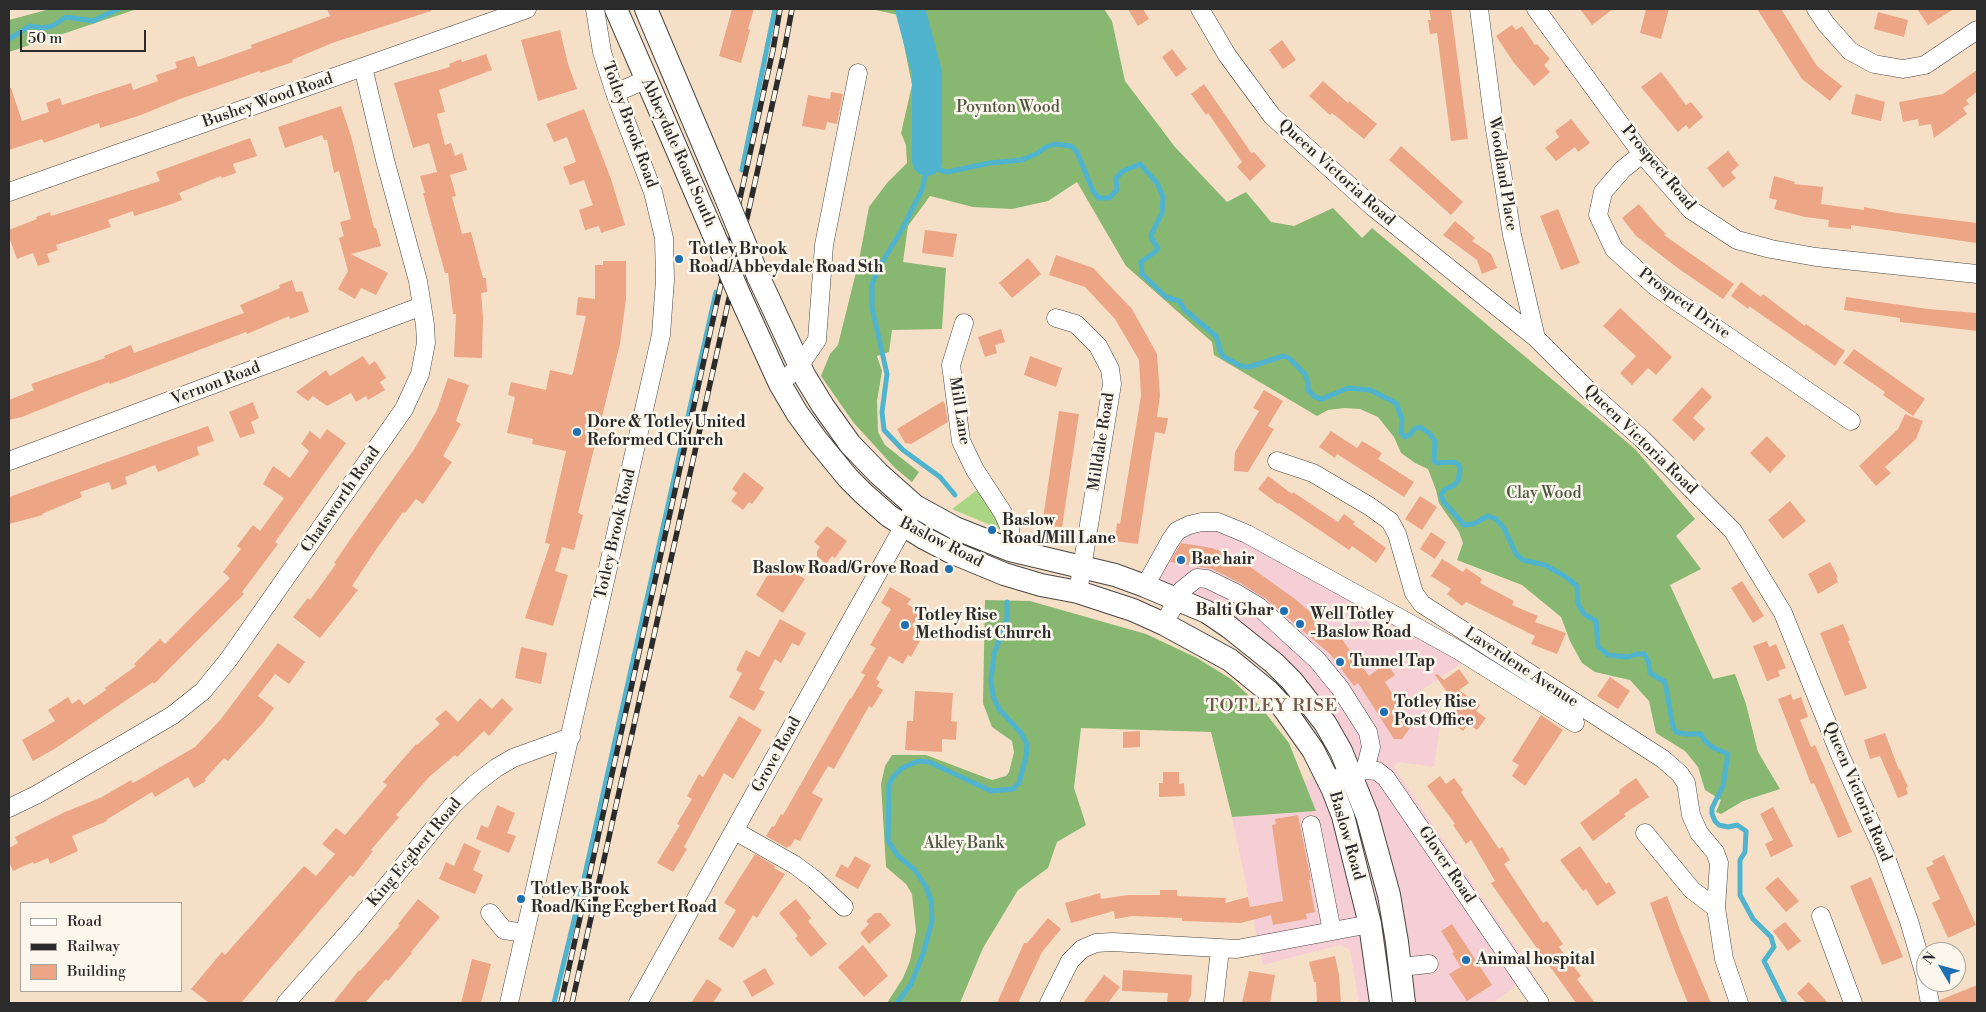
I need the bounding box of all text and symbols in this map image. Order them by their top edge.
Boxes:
scale bar [22,20,149,52]
text: 50 m [28,29,62,48]
street label: Totley Brook Road [597,59,661,191]
street label: Bushey Wood Road [200,70,336,132]
street label: Abbeydale Road South [637,76,719,230]
park label: Poynton Wood [956,98,1060,118]
street label: Queen Victoria Road [1274,116,1398,230]
street label: Woodland Place [1484,116,1520,232]
street label: Prospect Road [1617,122,1699,214]
place label: Totley Brook Road/Abbeydale Road Sth [689,240,883,278]
marker: Totley Brook Road/Abbeydale Road Sth [673,253,685,265]
street label: Prospect Drive [1634,264,1734,344]
street label: Vernon Road [169,358,263,410]
street label: Mill Lane [944,376,974,446]
street label: Queen Victoria Road [1579,381,1701,499]
street label: Milldale Road [1085,391,1119,493]
place label: Dore & Totley United Reformed Church [587,413,746,451]
marker: Dore & Totley United Reformed Church [571,426,583,438]
street label: Chatsworth Road [297,443,385,557]
street label: Totley Brook Road [592,467,640,601]
park label: Clay Wood [1506,484,1582,504]
place label: Baslow Road/Mill Lane [1002,511,1116,549]
street label: Baslow Road [896,514,986,572]
marker: Baslow Road/Mill Lane [986,524,998,536]
place label: Bae hair [1191,550,1255,570]
marker: Bae hair [1175,554,1187,566]
place label: Baslow Road/Grove Road [752,559,939,579]
marker: Baslow Road/Grove Road [943,563,955,575]
place label: Balti Ghar [1195,601,1274,621]
marker: Balti Ghar [1278,605,1290,617]
place label: Well Totley -Baslow Road [1310,605,1412,643]
place label: Totley Rise Methodist Church [915,606,1051,644]
marker: Well Totley -Baslow Road [1294,618,1306,630]
marker: Totley Rise Methodist Church [899,619,911,631]
street label: Laverdene Avenue [1460,624,1582,712]
place label: Tunnel Tap [1350,652,1435,672]
marker: Tunnel Tap [1334,656,1346,668]
place label: Totley Rise Post Office [1394,693,1476,731]
district label: TOTLEY RISE [1204,696,1340,718]
marker: Totley Rise Post Office [1378,706,1390,718]
street label: Grove Road [748,714,806,796]
street label: Queen Victoria Road [1819,719,1895,865]
street label: Baslow Road [1324,790,1368,882]
street label: King Ecgbert Road [364,795,466,911]
street label: Glover Road [1413,823,1479,907]
park label: Akley Bank [924,834,1004,854]
place label: Totley Brook Road/King Ecgbert Road [531,880,717,918]
marker: Totley Brook Road/King Ecgbert Road [515,893,527,905]
legend [20,902,182,992]
text: Road [67,912,102,931]
text: Railway [67,937,120,956]
north arrow [1916,942,1966,992]
text: N [1919,949,1940,968]
place label: Animal hospital [1476,950,1595,970]
marker: Animal hospital [1460,954,1472,966]
text: Building [67,962,126,981]

